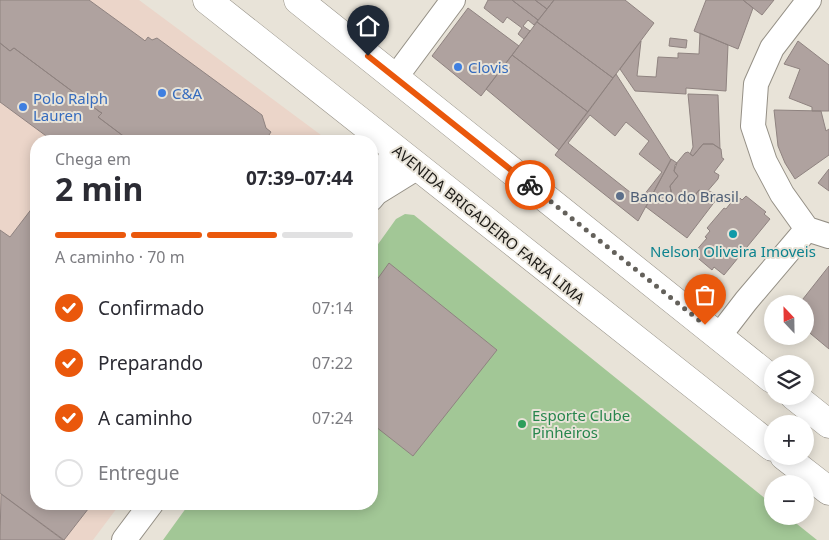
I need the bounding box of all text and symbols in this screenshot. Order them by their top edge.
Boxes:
pin [347,5,389,56]
icon: home [354,12,382,40]
place label: Clovis [468,57,509,77]
marker: Clovis [452,61,464,73]
place label: C&A [172,83,202,103]
marker: C&A [156,87,168,99]
place label: Polo Ralph Lauren [33,88,108,125]
marker: Polo Ralph Lauren [17,101,29,113]
street label: AVENIDA BRIGADEIRO FARIA LIMA [389,140,590,308]
text: Chega em [55,148,131,170]
courier [505,160,555,210]
text: 07:39–07:44 [246,165,353,191]
text: 2 min [55,167,143,210]
icon: bike [516,171,544,199]
place label: Banco do Brasil [630,186,739,206]
marker: Banco do Brasil [614,190,626,202]
marker: Nelson Oliveira Imoveis [727,228,739,240]
place label: Nelson Oliveira Imoveis [650,241,816,261]
text: A caminho · 70 m [55,246,185,268]
pin [684,274,726,325]
icon: bag [691,281,719,309]
icon: check [55,294,83,322]
text: Confirmado [98,295,204,321]
north arrow [764,295,814,345]
map controls [764,295,814,525]
text: 07:14 [312,297,353,319]
icon: check [55,349,83,377]
text: Preparando [98,350,203,376]
text: 07:22 [312,352,353,374]
button: layers [764,355,814,405]
icon: check [55,404,83,432]
text: A caminho [98,405,193,431]
place label: Esporte Clube Pinheiros [532,405,630,442]
text: 07:24 [312,407,353,429]
button: + [764,415,814,465]
marker: Esporte Clube Pinheiros [516,418,528,430]
text: Entregue [98,460,180,486]
button: − [764,475,814,525]

